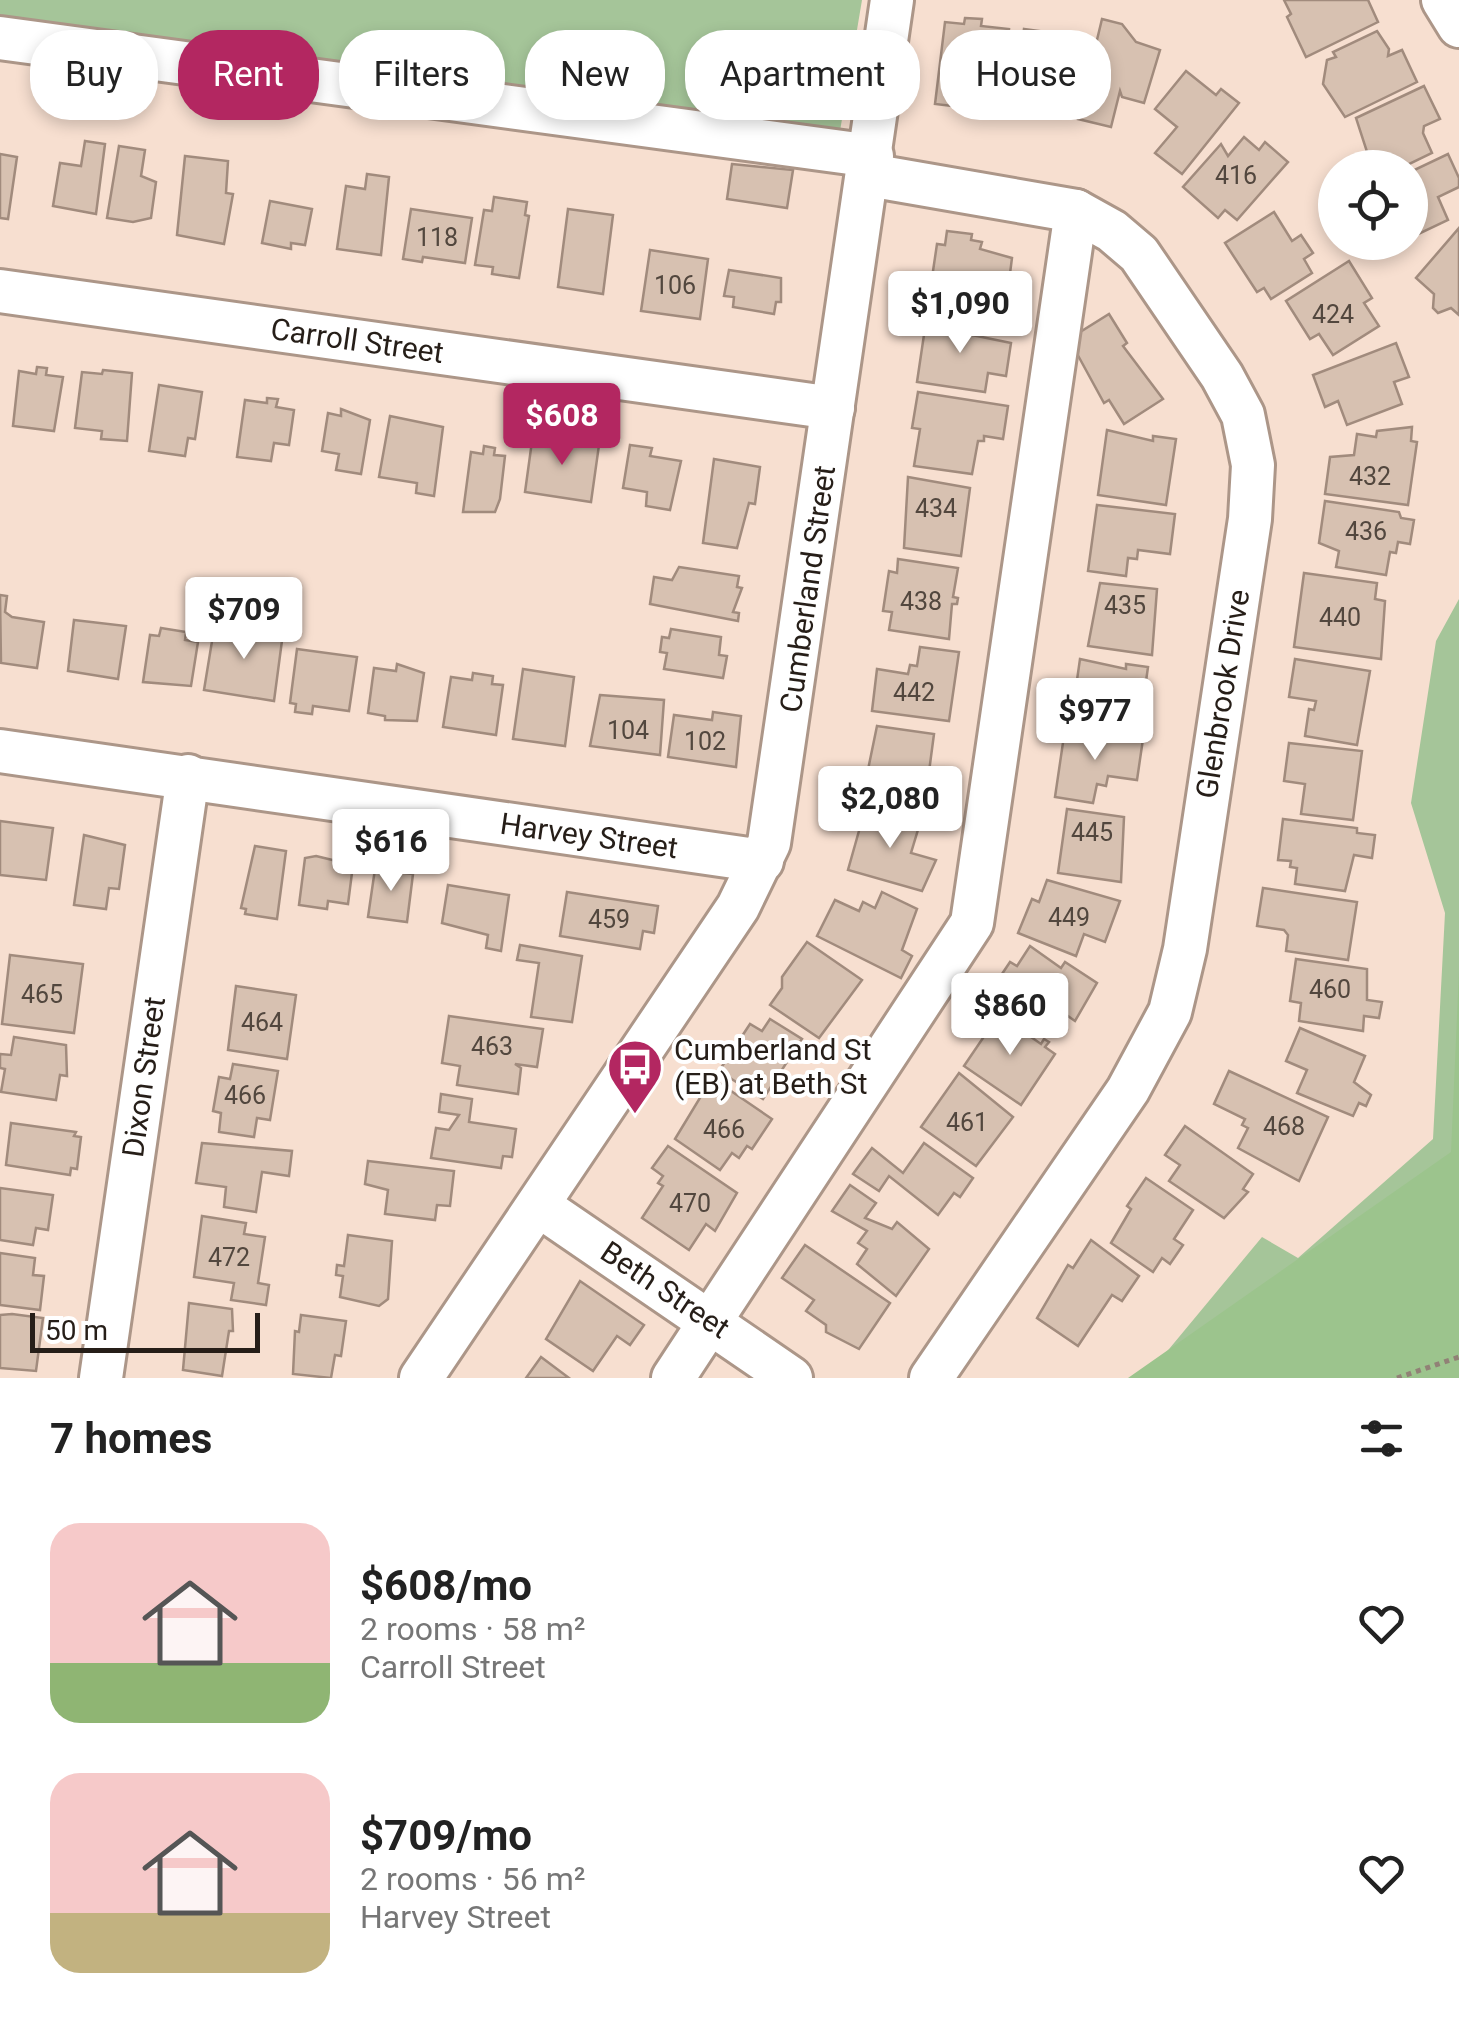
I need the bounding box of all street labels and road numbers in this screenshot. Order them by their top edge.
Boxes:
street label: Carroll Street [268,311,446,370]
street label: Cumberland Street [773,463,842,715]
street label: Glenbrook Drive [1189,587,1256,801]
street label: Harvey Street [498,806,680,865]
street label: Dixon Street [115,994,172,1160]
street label: Beth Street [594,1234,736,1345]

